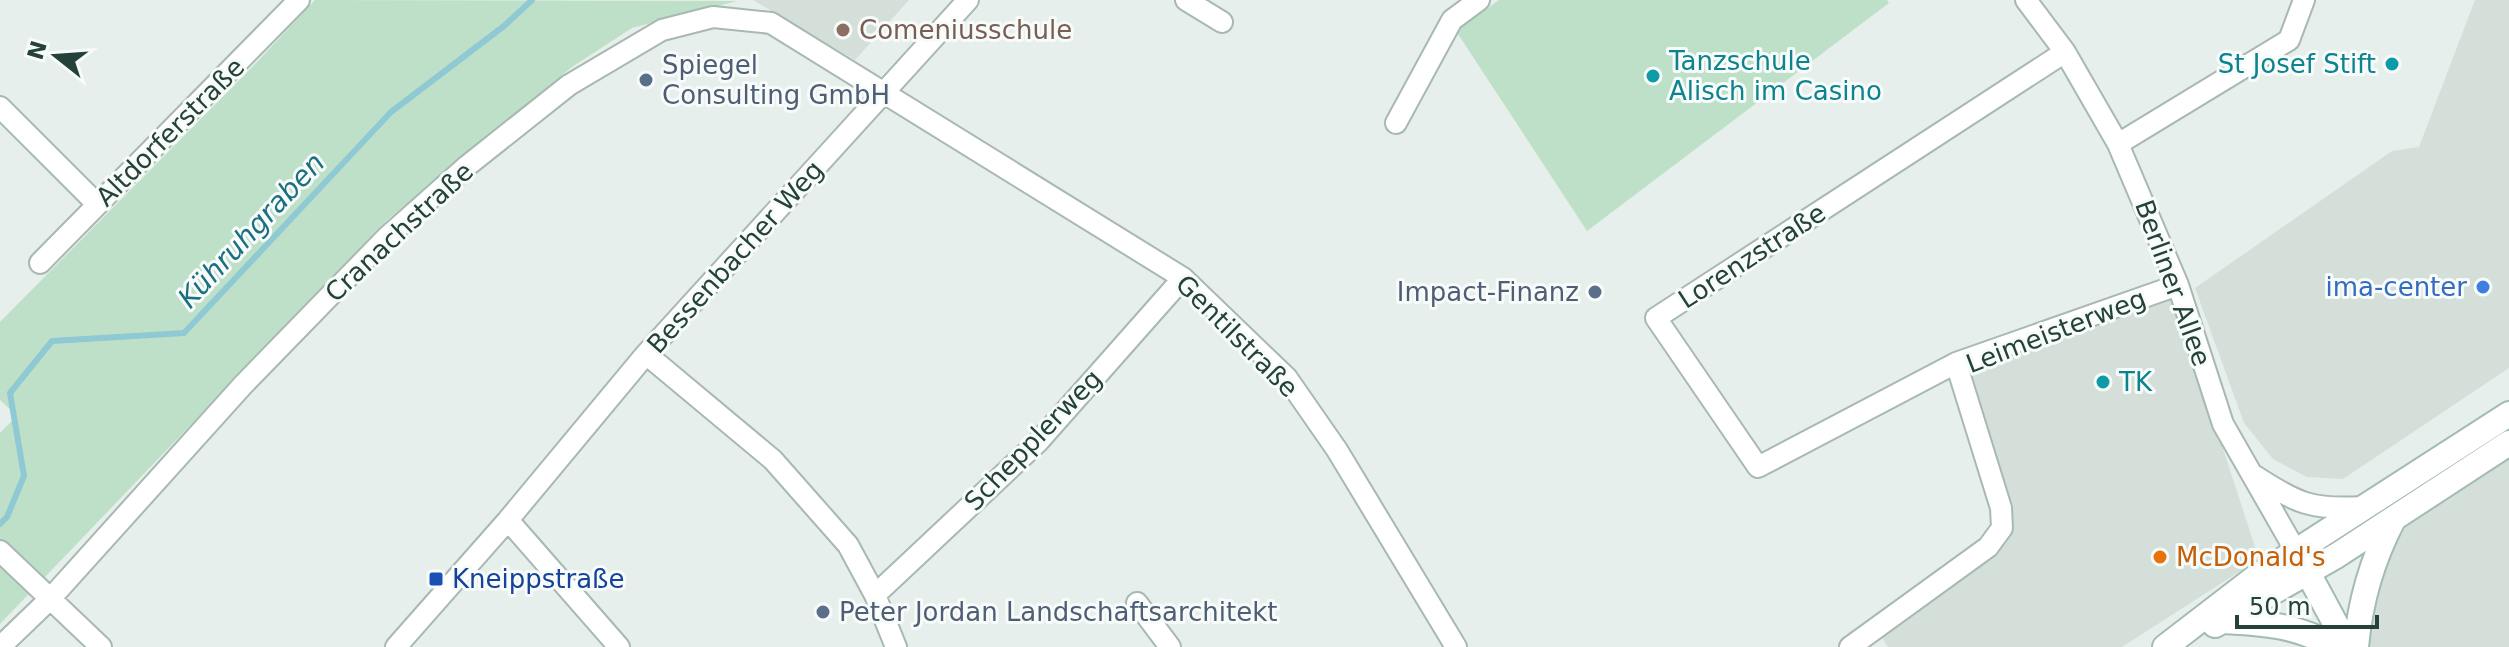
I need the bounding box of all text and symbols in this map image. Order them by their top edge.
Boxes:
place label: Comeniusschule [859,15,1072,45]
north arrow [16,16,96,96]
marker: Comeniusschule [834,21,852,39]
text: N [23,38,52,63]
place label: Tanzschule Alisch im Casino [1668,46,1882,106]
place label: St Josef Stift [2218,49,2376,79]
place label: Spiegel Consulting GmbH [662,50,890,110]
street label: Altdorferstraße [90,52,250,212]
marker: St Josef Stift [2383,55,2401,73]
marker: Tanzschule Alisch im Casino [1644,67,1662,85]
marker: Spiegel Consulting GmbH [637,71,655,89]
water label: Kühruhgraben [171,146,331,314]
street label: Bessenbacher Weg [641,155,829,359]
street label: Cranachstraße [319,156,479,308]
street label: Berliner Allee [2129,196,2217,370]
street label: Lorenzstraße [1673,197,1831,315]
street label: Gentilstraße [1170,269,1304,403]
place label: ima-center [2325,272,2467,302]
place label: Impact-Finanz [1397,277,1579,307]
marker: ima-center [2474,278,2492,296]
marker: Impact-Finanz [1586,283,1604,301]
street label: Leimeisterweg [1962,283,2150,379]
street label: Schepplerweg [958,363,1108,517]
place label: TK [2118,367,2153,397]
marker: TK [2094,373,2112,391]
place label: McDonald's [2176,542,2326,572]
marker: McDonald's [2151,548,2169,566]
place label: Kneippstraße [452,564,625,594]
marker: Kneippstraße [427,570,445,588]
scale bar [2237,579,2377,629]
text: 50 m [2249,593,2311,621]
place label: Peter Jordan Landschaftsarchitekt [839,597,1277,627]
marker: Peter Jordan Landschaftsarchitekt [814,603,832,621]

